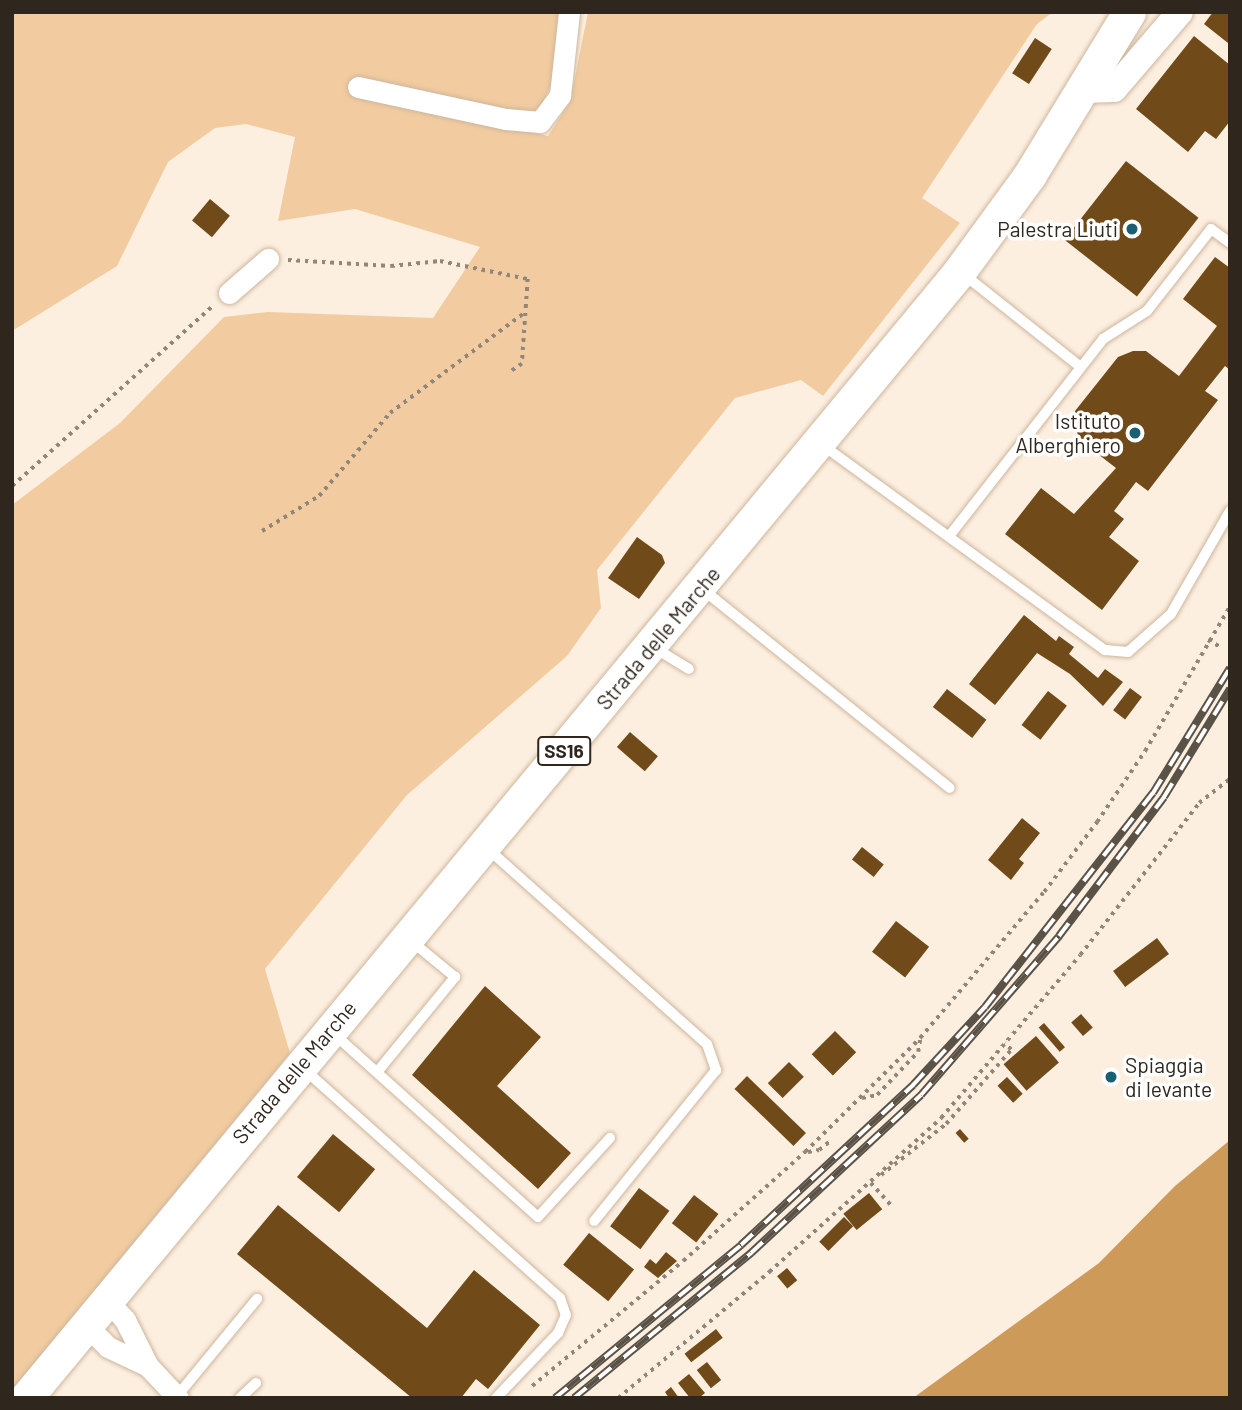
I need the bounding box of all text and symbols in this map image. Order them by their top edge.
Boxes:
place label: Palestra Liuti [997,216,1118,242]
marker: Palestra Liuti [1124,221,1140,237]
place label: Istituto Alberghiero [1015,408,1121,458]
marker: Istituto Alberghiero [1127,425,1143,441]
street label: Strada delle Marche [591,561,725,715]
road number: SS16 [536,736,592,766]
street label: Strada delle Marche [227,995,361,1149]
place label: Spiaggia di levante [1125,1052,1212,1102]
marker: Spiaggia di levante [1103,1069,1119,1085]

